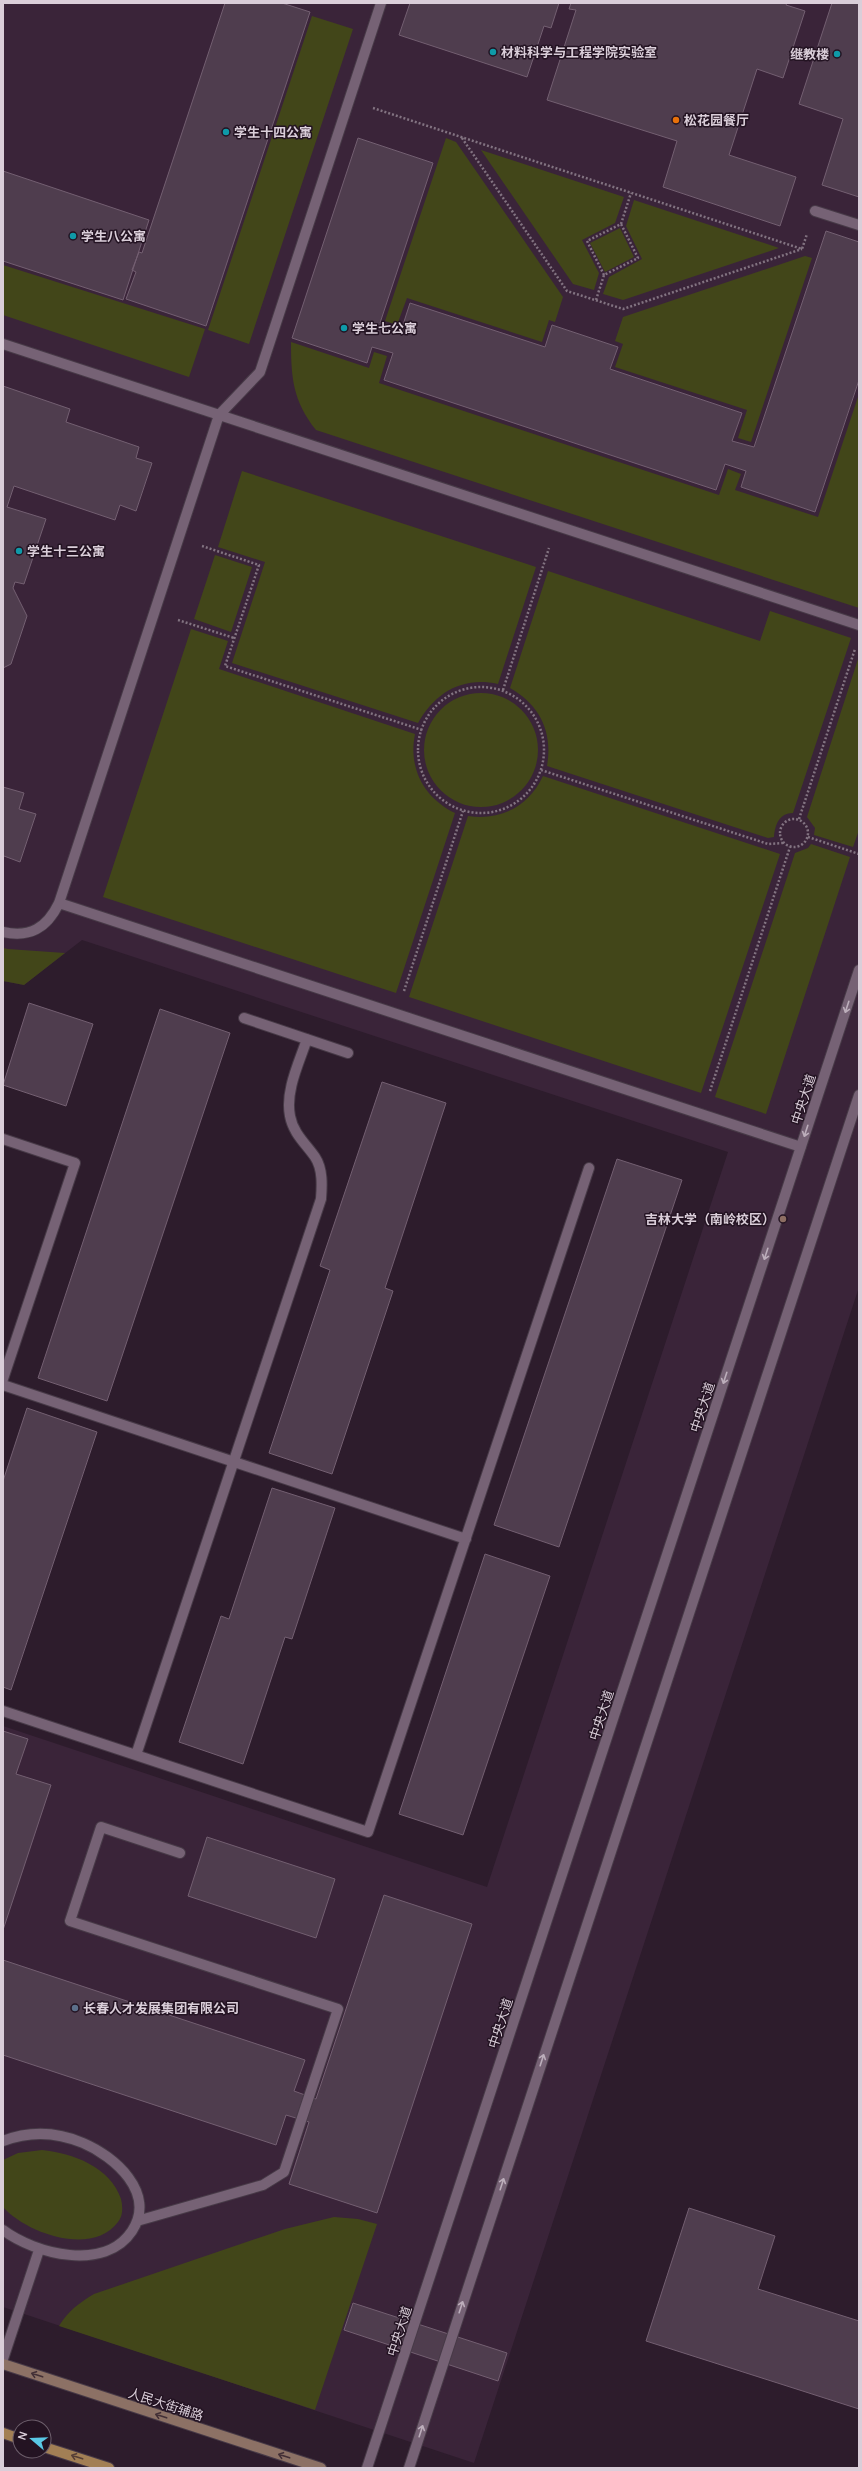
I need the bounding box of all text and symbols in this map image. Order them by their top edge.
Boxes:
place label: 材料科学与工程学院实验室 [501,43,657,61]
place label: 继教楼 [790,45,829,63]
marker: 材料科学与工程学院实验室 [488,47,498,57]
marker: 继教楼 [832,49,842,59]
place label: 松花园餐厅 [684,111,749,129]
marker: 松花园餐厅 [671,115,681,125]
place label: 学生十四公寓 [234,123,312,141]
marker: 学生十四公寓 [221,127,231,137]
place label: 学生八公寓 [81,227,146,245]
marker: 学生八公寓 [68,231,78,241]
place label: 学生七公寓 [352,319,417,337]
marker: 学生七公寓 [339,323,349,333]
place label: 学生十三公寓 [27,542,105,560]
marker: 学生十三公寓 [14,546,24,556]
one-way arrow [843,1001,850,1014]
street label: 中央大道 [786,1071,820,1127]
one-way arrow [802,1124,809,1137]
place label: 吉林大学（南岭校区） [645,1210,775,1228]
marker: 吉林大学（南岭校区） [778,1214,788,1224]
one-way arrow [762,1248,769,1261]
one-way arrow [721,1371,728,1384]
street label: 中央大道 [685,1379,719,1435]
street label: 中央大道 [584,1687,618,1743]
street label: 中央大道 [483,1995,517,2051]
place label: 长春人才发展集团有限公司 [83,1999,239,2017]
marker: 长春人才发展集团有限公司 [70,2003,80,2013]
one-way arrow [539,2055,547,2067]
one-way arrow [499,2178,506,2191]
one-way arrow [458,2302,466,2314]
street label: 中央大道 [382,2303,416,2359]
one-way arrow [31,2371,44,2378]
street label: 人民大街辅路 [126,2383,206,2425]
one-way arrow [155,2411,167,2419]
north arrow [12,2419,52,2459]
one-way arrow [418,2425,425,2438]
text: N [14,2429,30,2442]
one-way arrow [278,2452,291,2459]
one-way arrow [71,2453,83,2461]

